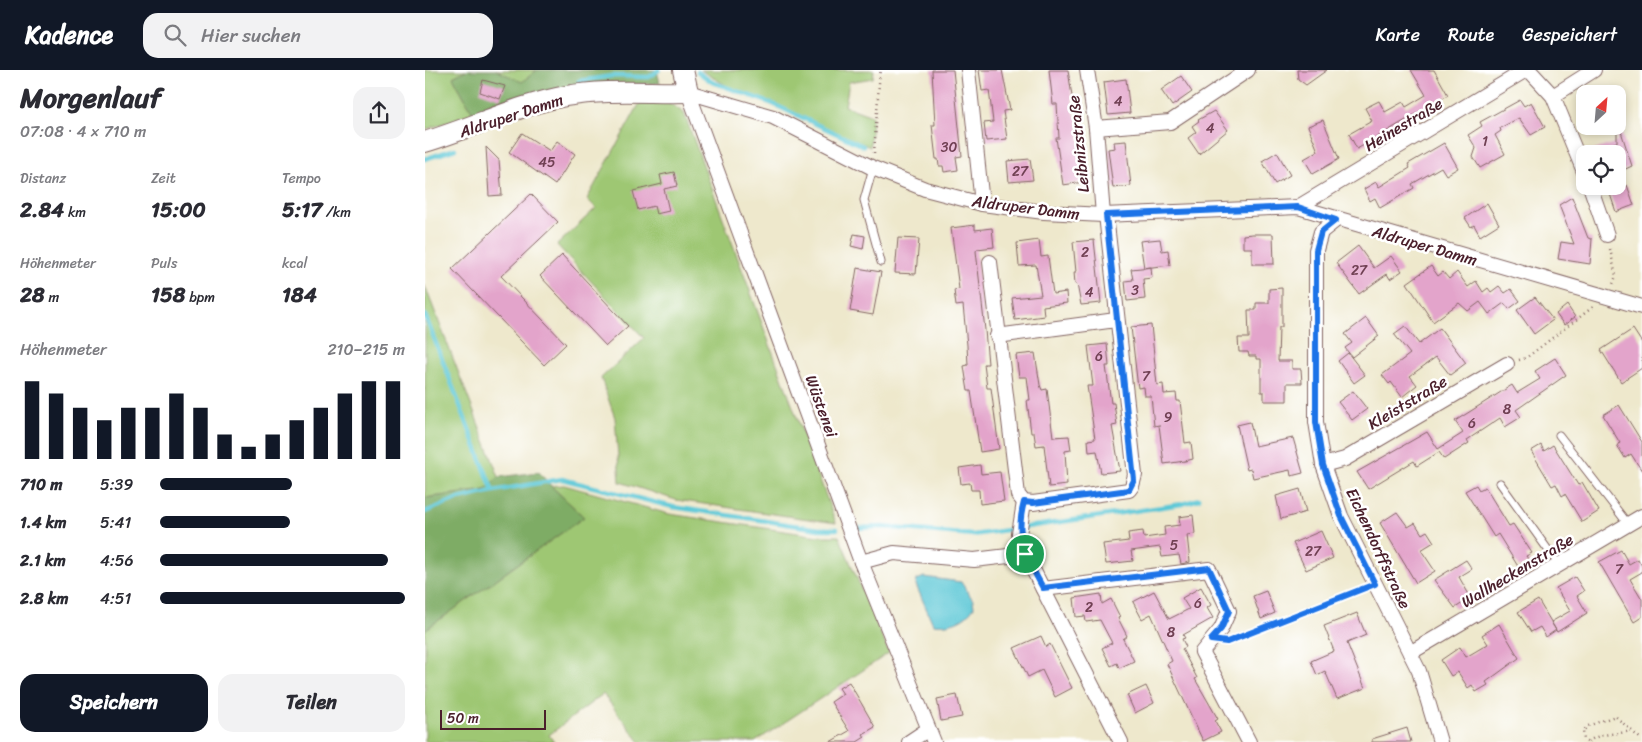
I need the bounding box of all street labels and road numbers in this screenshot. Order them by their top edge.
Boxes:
street label: Aldruper Damm [454,85,567,146]
street label: Heinestraße [1358,89,1448,160]
street label: Leibnizstraße [1059,94,1098,194]
street label: Aldruper Damm [969,186,1081,228]
street label: Aldruper Damm [1368,216,1481,274]
street label: Kleiststraße [1362,367,1453,438]
street label: Wüstenei [797,371,846,442]
street label: Eichendorffstraße [1338,483,1419,614]
street label: Wallheckenstraße [1455,525,1579,616]

